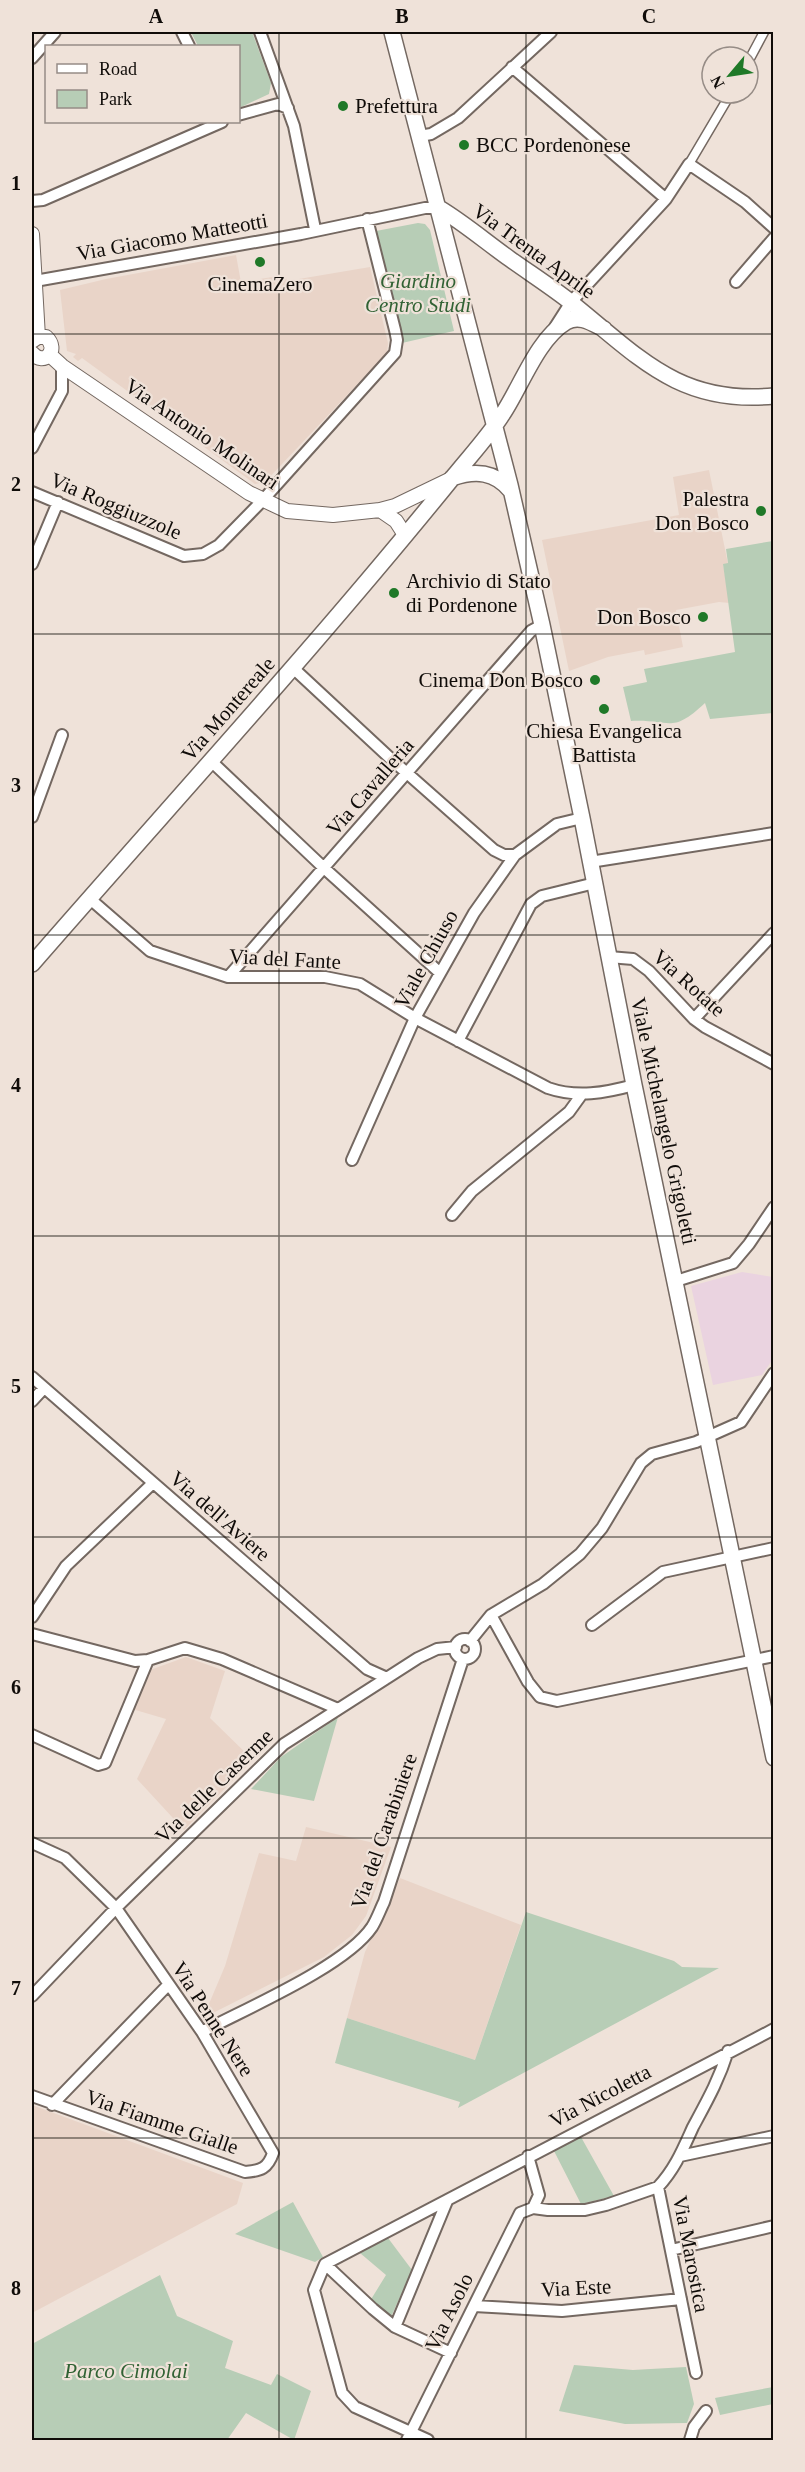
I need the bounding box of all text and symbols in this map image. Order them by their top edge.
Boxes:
text: A [149,5,164,27]
text: B [395,5,409,27]
text: C [642,5,656,27]
legend [45,45,240,123]
north arrow [700,45,760,105]
text: Road [99,59,137,79]
text: N [707,72,728,91]
text: Park [99,89,132,109]
place label: Prefettura [355,94,438,118]
marker: Prefettura [336,99,350,113]
place label: BCC Pordenonese [476,133,631,157]
marker: BCC Pordenonese [457,138,471,152]
text: 1 [11,172,21,194]
street label: Via Trenta Aprile [468,198,600,304]
street label: Via Giacomo Matteotti [75,208,270,266]
marker: CinemaZero [253,255,267,269]
park label: Giardino Centro Studi [365,269,471,317]
place label: CinemaZero [208,272,312,296]
street label: Via Antonio Molinari [120,374,284,495]
street label: Via Roggiuzzole [47,468,185,544]
text: 2 [11,473,21,495]
place label: Palestra Don Bosco [655,487,750,535]
marker: Palestra Don Bosco [754,504,768,518]
place label: Archivio di Stato di Pordenone [406,569,551,617]
marker: Archivio di Stato di Pordenone [387,586,401,600]
place label: Don Bosco [597,605,691,629]
marker: Don Bosco [696,610,710,624]
street label: Via Montereale [176,652,280,766]
place label: Cinema Don Bosco [419,668,583,692]
marker: Cinema Don Bosco [588,673,602,687]
marker: Chiesa Evangelica Battista [597,702,611,716]
place label: Chiesa Evangelica Battista [526,719,683,767]
street label: Via Cavalleria [321,733,419,840]
text: 3 [11,774,21,796]
street label: Viale Chiuso [389,906,463,1012]
street label: Via del Fante [229,944,341,974]
street label: Via Rotate [648,944,730,1022]
street label: Viale Michelangelo Grigoletti [626,995,702,1247]
text: 4 [11,1074,21,1096]
text: 5 [11,1375,21,1397]
street label: Via dell'Aviere [165,1466,275,1566]
text: 6 [11,1676,21,1698]
street label: Via delle Caserme [150,1724,278,1848]
street label: Via del Carabiniere [346,1750,422,1912]
street label: Via Penne Nere [167,1957,259,2081]
text: 7 [11,1977,21,1999]
street label: Via Nicoletta [545,2059,655,2133]
street label: Via Fiamme Gialle [83,2085,241,2159]
street label: Via Marostica [668,2194,714,2315]
street label: Via Asolo [420,2269,478,2355]
street label: Via Este [540,2274,612,2302]
text: 8 [11,2277,21,2299]
park label: Parco Cimolai [63,2359,188,2383]

